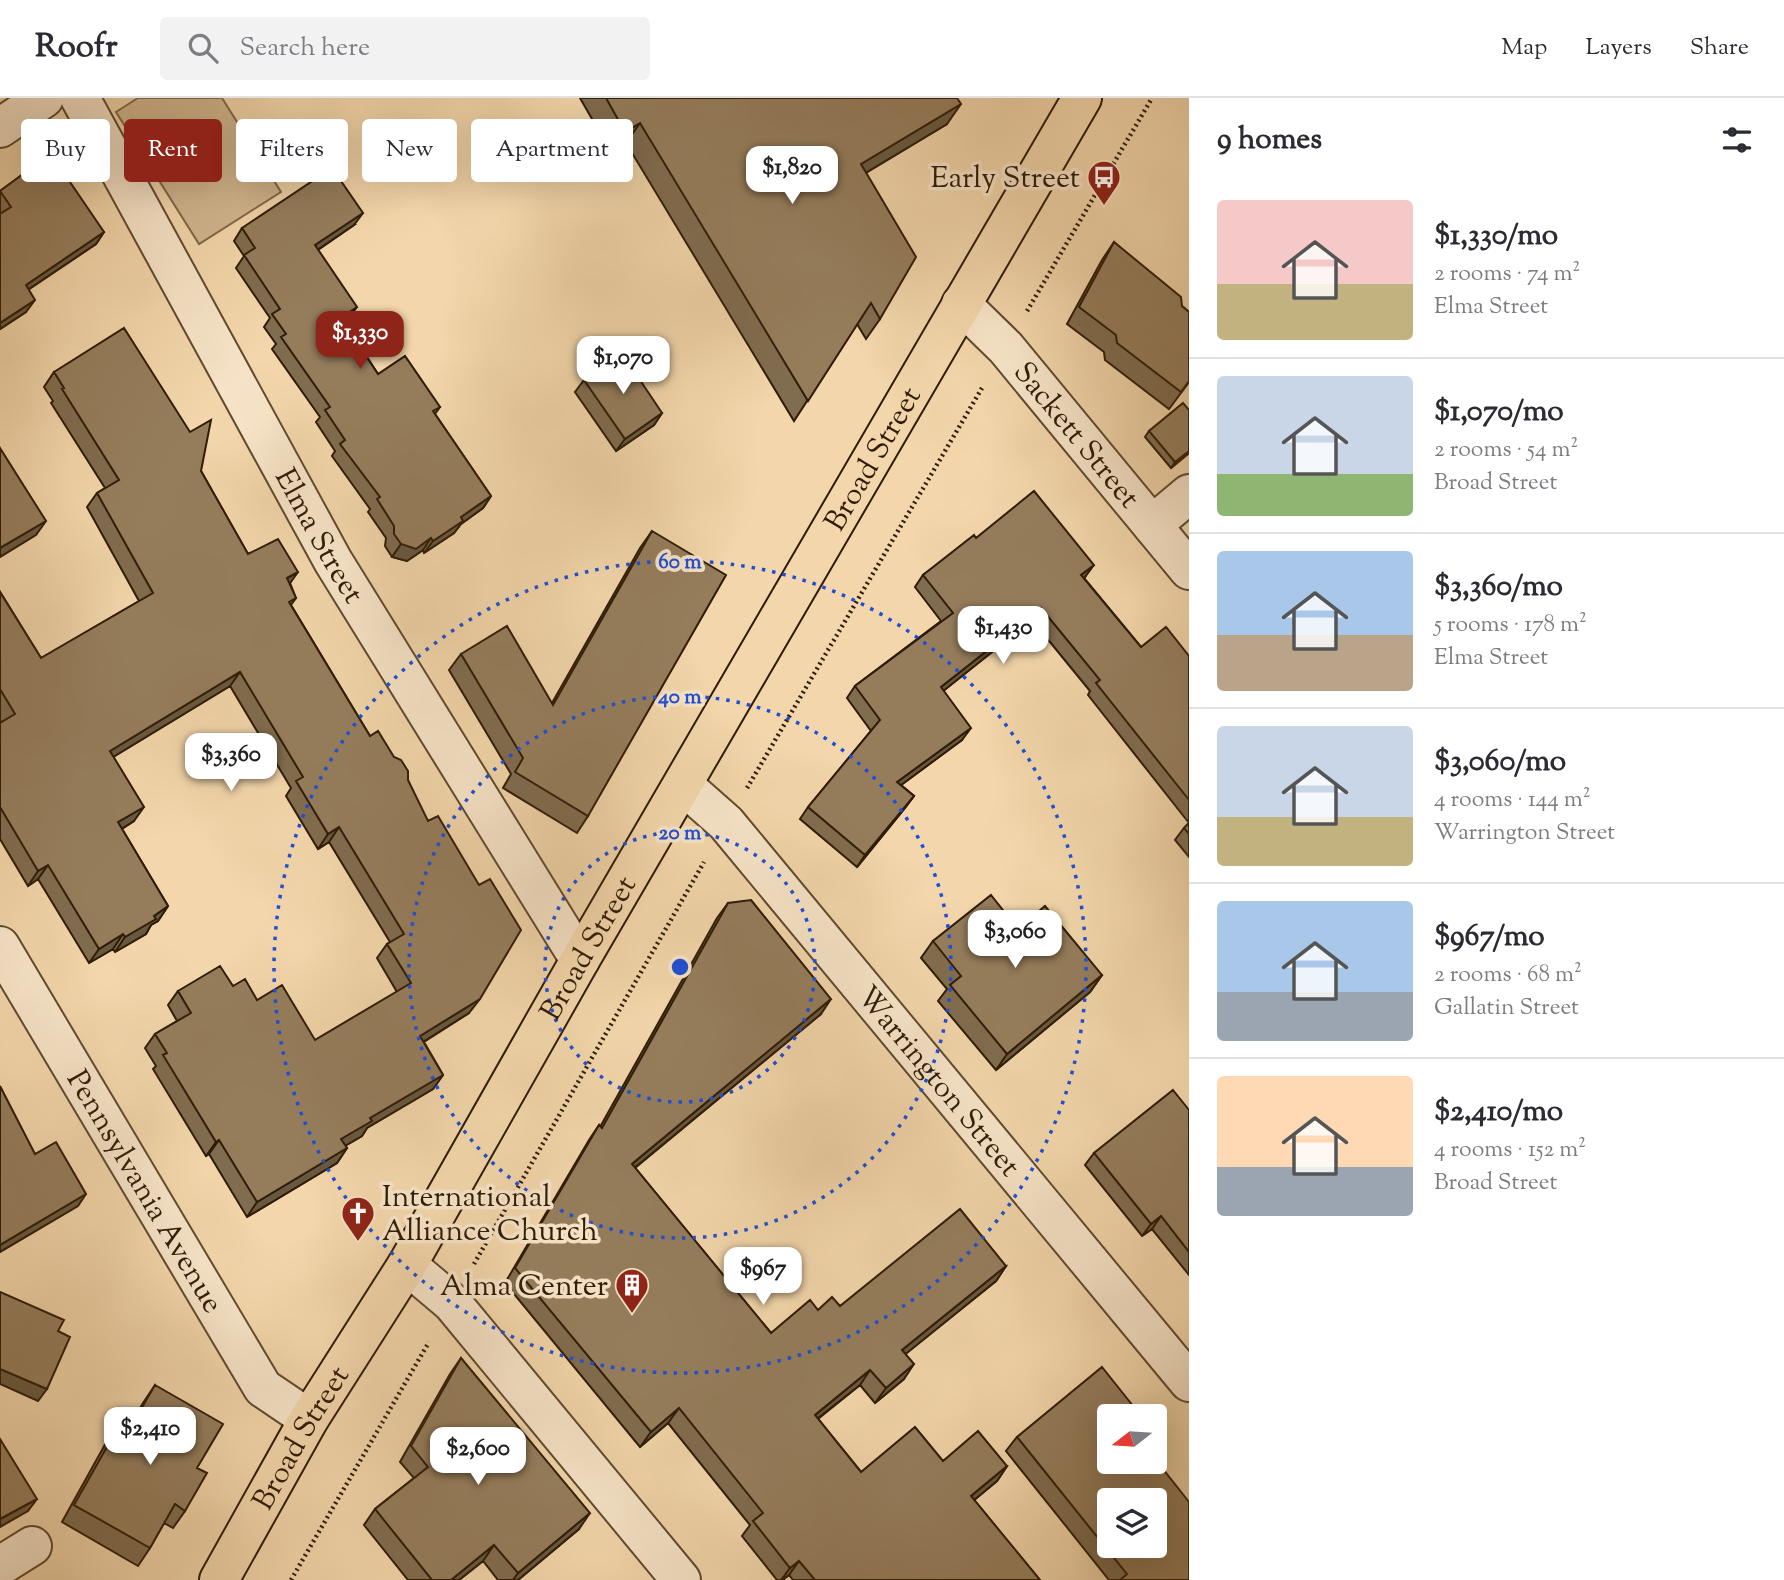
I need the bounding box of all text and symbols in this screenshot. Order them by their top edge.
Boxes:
search box [160,17,650,80]
text: Roofr [35,24,118,72]
icon: search [184,29,222,67]
text: Search here [240,30,370,67]
text: Map [1501,31,1547,65]
text: Layers [1585,31,1652,65]
text: Share [1690,31,1749,65]
chip: Buy [21,119,110,182]
chip: Rent [124,119,222,182]
chip: Filters [236,119,348,182]
chip: New [362,119,457,182]
chip: Apartment [471,119,633,182]
text: 9 homes [1217,119,1322,162]
icon: filters [1718,121,1756,159]
pin: $1,820 [735,146,849,206]
text: $1,820 [762,152,822,185]
place label: Early Street [931,158,1080,201]
bus stop icon: Early Street [1085,158,1123,207]
text: $1,330/mo [1434,215,1558,258]
icon: home [1273,228,1357,312]
text: 2 rooms · 74 m² [1434,258,1580,291]
text: Elma Street [1434,291,1548,324]
pin: $1,330 [303,312,417,371]
text: $1,330 [332,317,388,350]
pin: $1,070 [566,336,680,396]
text: $1,070 [593,342,653,375]
street label: Sackett Street [1002,353,1149,519]
street label: Broad Street [815,379,933,540]
text: $1,070/mo [1434,391,1564,434]
icon: home [1273,404,1357,488]
text: 2 rooms · 54 m² [1434,434,1578,467]
street label: Elma Street [262,461,373,613]
text: Broad Street [1434,467,1557,500]
text: 60 m [658,548,702,578]
text: $3,360/mo [1434,566,1563,609]
icon: home [1273,579,1357,663]
pin: $1,430 [946,606,1060,666]
text: 5 rooms · 178 m² [1434,609,1587,642]
text: $1,430 [974,612,1032,645]
text: Elma Street [1434,642,1548,675]
text: 40 m [657,683,702,713]
pin: $3,360 [174,734,288,793]
text: $3,360 [201,739,261,772]
text: $3,060/mo [1434,741,1566,784]
icon: home [1273,754,1357,838]
text: 4 rooms · 144 m² [1434,784,1591,817]
text: Warrington Street [1434,817,1615,850]
text: 20 m [659,819,702,849]
street label: Broad Street [531,869,648,1029]
pin: $3,060 [958,910,1072,970]
text: $3,060 [984,916,1046,949]
text: $967/mo [1434,916,1545,959]
icon: home [1273,929,1357,1013]
centre of rings [668,955,692,979]
text: 2 rooms · 68 m² [1434,959,1582,992]
street label: Warrington Street [846,978,1029,1187]
text: Gallatin Street [1434,992,1579,1025]
street label: Pennsylvania Avenue [55,1063,233,1322]
text: $2,410/mo [1434,1091,1563,1134]
icon: home [1273,1104,1357,1188]
text: 4 rooms · 152 m² [1434,1134,1586,1167]
text: Broad Street [1434,1167,1557,1200]
place label: International Alliance Church [382,1177,598,1254]
church icon: International Alliance Church [339,1194,377,1243]
pin: $967 [722,1248,804,1307]
text: $967 [740,1253,786,1286]
place label: Alma Center [440,1266,608,1309]
building icon: Alma Center [613,1266,651,1315]
street label: Broad Street [243,1358,361,1519]
north arrow [1097,1404,1167,1474]
map controls [1097,1404,1167,1558]
pin: $2,410 [93,1408,207,1467]
text: $2,410 [120,1413,180,1446]
pin: $2,600 [421,1428,535,1487]
text: $2,600 [446,1433,510,1466]
button: layers [1097,1488,1167,1558]

